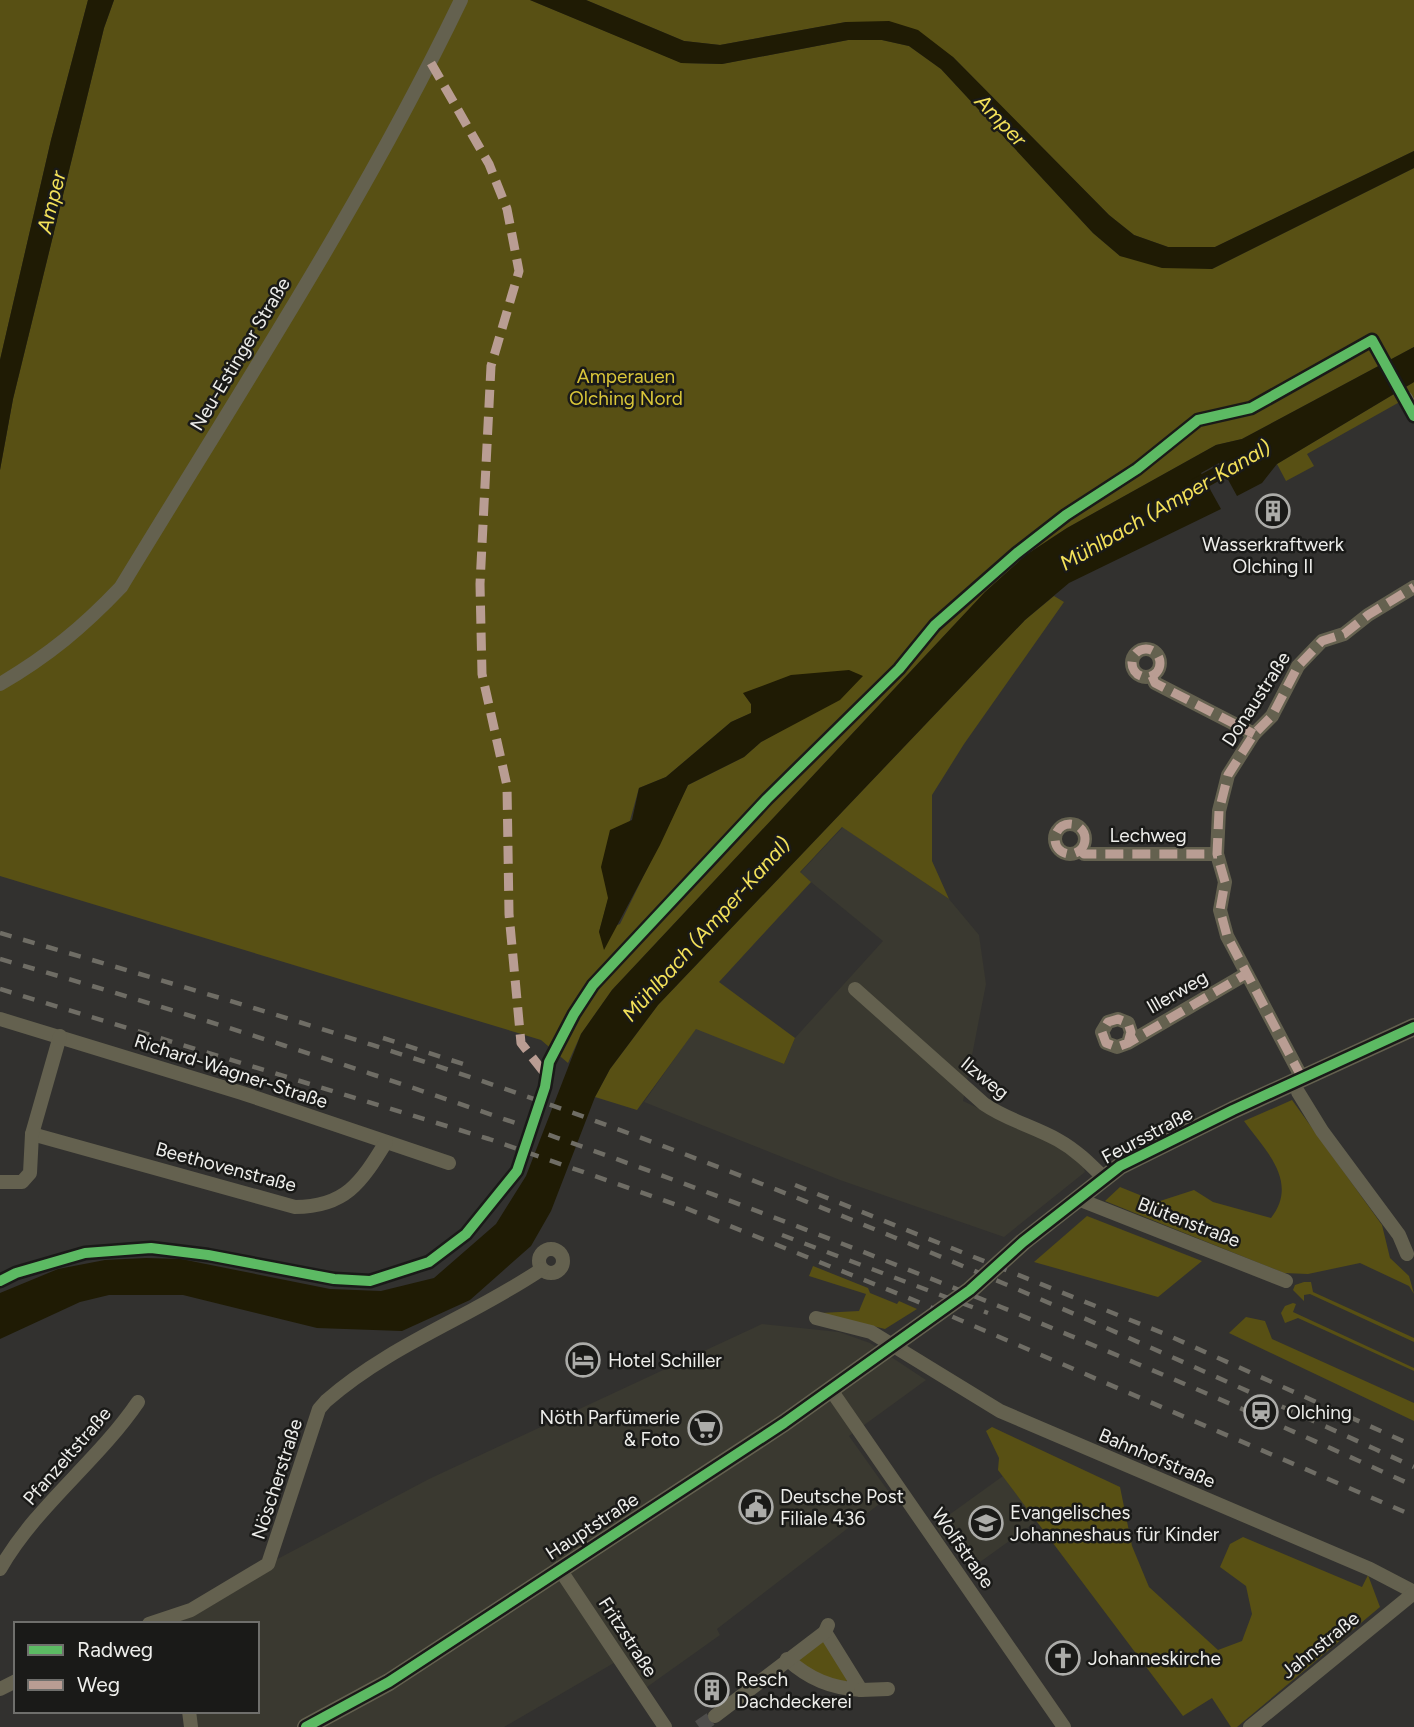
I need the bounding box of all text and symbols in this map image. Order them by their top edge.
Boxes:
water label: Amper [969,88,1033,152]
water label: Amper [31,167,71,237]
street label: Neu-Estinger Straße [185,273,295,435]
park label: Amperauen Olching Nord [569,365,683,410]
water label: Mühlbach (Amper-Kanal) [1055,434,1275,576]
building icon: Wasserkraftwerk Olching II [1254,492,1292,530]
place label: Wasserkraftwerk Olching II [1202,533,1345,578]
street label: Donaustraße [1217,647,1295,751]
street label: Lechweg [1109,824,1187,847]
water label: Mühlbach (Amper-Kanal) [617,832,795,1026]
street label: Illerweg [1142,965,1212,1019]
street label: Richard-Wagner-Straße [131,1029,331,1113]
street label: Ilzweg [956,1052,1014,1104]
street label: Feursstraße [1098,1101,1196,1169]
street label: Beethovenstraße [153,1137,299,1197]
street label: Blütenstraße [1135,1192,1243,1252]
hotel icon: Hotel Schiller [564,1341,602,1379]
place label: Hotel Schiller [608,1349,722,1372]
station icon: Olching [1242,1393,1280,1431]
place label: Olching [1286,1401,1352,1424]
street label: Pfanzeltstraße [18,1402,116,1510]
place label: Nöth Parfümerie & Foto [540,1406,680,1451]
supermarket icon: Nöth Parfümerie & Foto [686,1409,724,1447]
street label: Nöscherstraße [247,1416,307,1542]
street label: Bahnhofstraße [1095,1423,1219,1493]
place label: Deutsche Post Filiale 436 [780,1485,904,1530]
street label: Hauptstraße [541,1487,643,1565]
public building icon: Deutsche Post Filiale 436 [737,1488,775,1526]
place label: Evangelisches Johanneshaus für Kinder [1010,1501,1220,1546]
street label: Wolfstraße [927,1503,999,1593]
school or university icon: Evangelisches Johanneshaus für Kinder [967,1504,1005,1542]
street label: Fritzstraße [594,1593,662,1681]
street label: Jahnstraße [1276,1607,1364,1683]
legend [14,1622,259,1713]
text: Radweg [77,1637,153,1662]
church icon: Johanneskirche [1044,1639,1082,1677]
place label: Johanneskirche [1088,1647,1221,1670]
place label: Resch Dachdeckerei [736,1668,852,1713]
building icon: Resch Dachdeckerei [693,1671,731,1709]
text: Weg [77,1672,120,1697]

